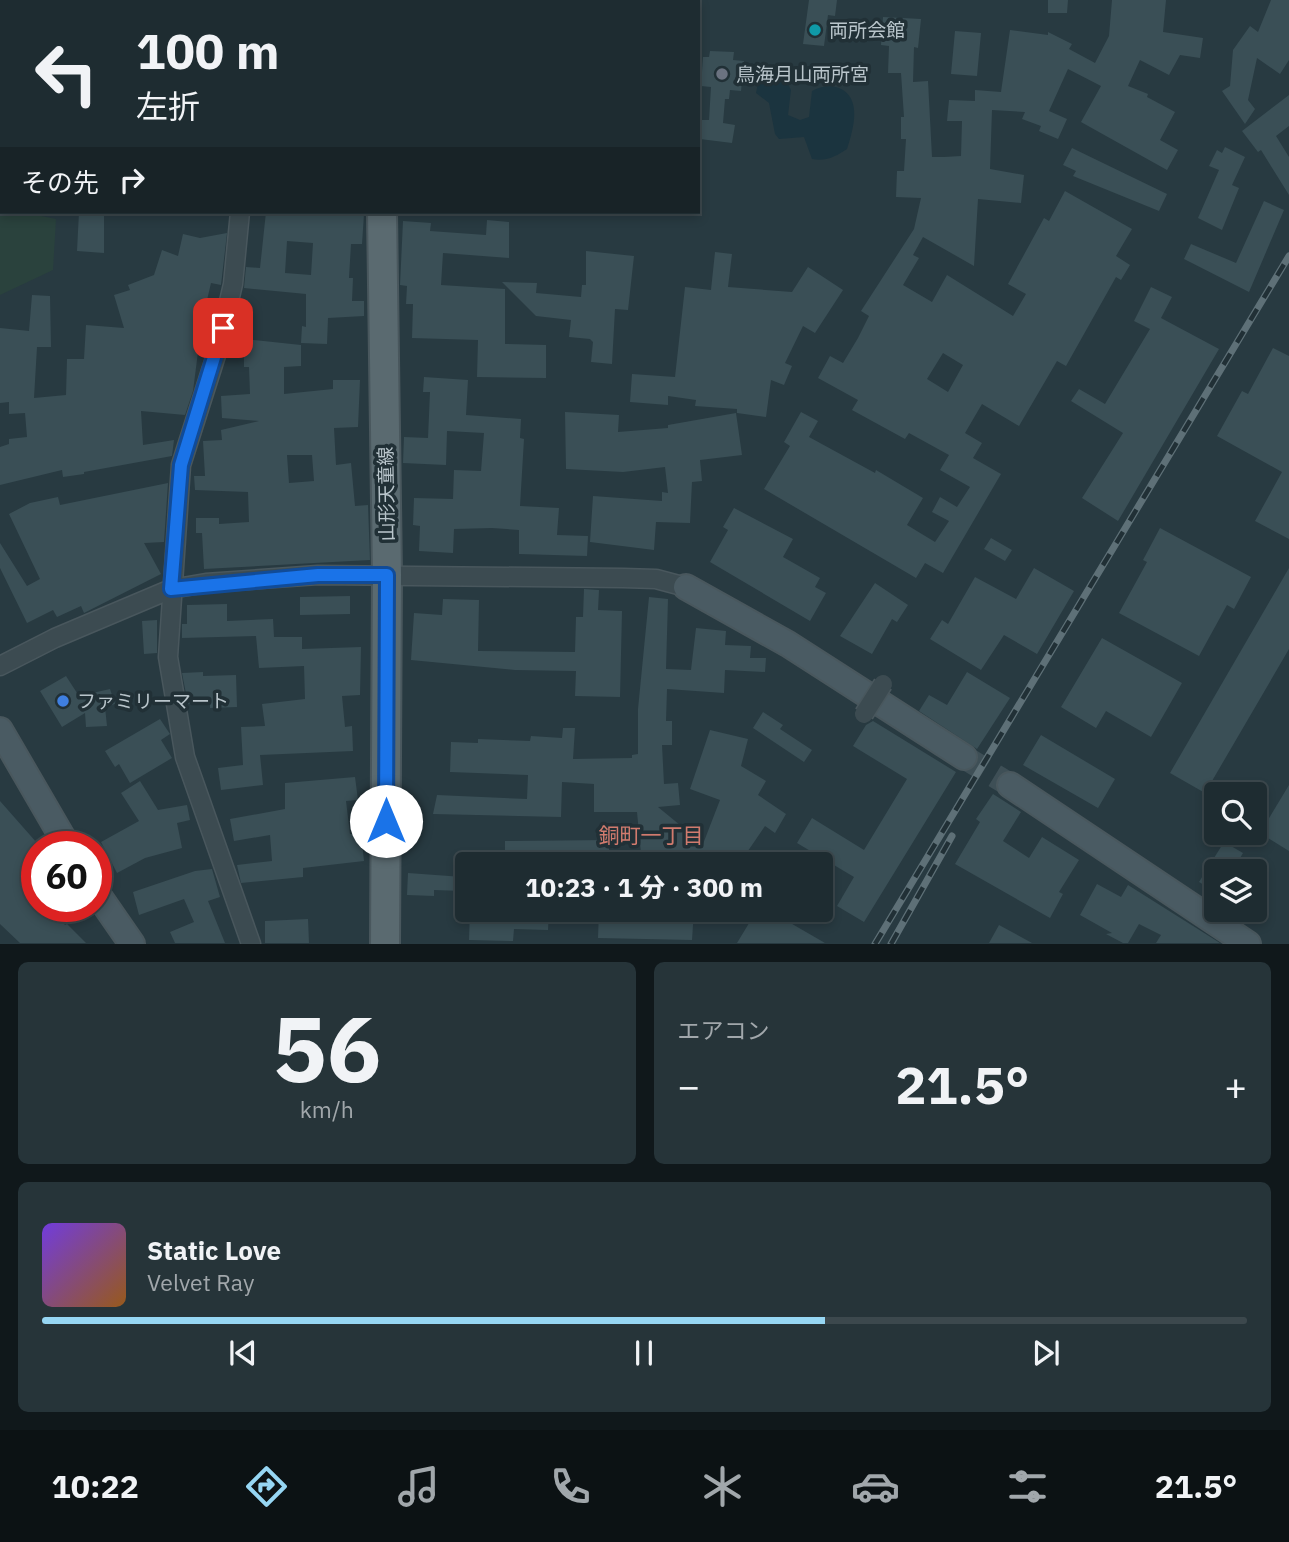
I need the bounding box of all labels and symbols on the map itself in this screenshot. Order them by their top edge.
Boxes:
place label: 両所会館 [829,18,905,42]
marker: 両所会館 [807,22,823,38]
place label: 鳥海月山両所宮 [736,62,869,86]
marker: 鳥海月山両所宮 [714,66,730,82]
pin [193,298,253,358]
street label: 山形天童線 [373,446,399,542]
place label: ファミリーマート [77,689,229,713]
marker: ファミリーマート [55,693,71,709]
position arrow [349,784,423,858]
district label: 銅町一丁目 [599,821,704,849]
speed limit sign: 60 [21,831,112,922]

